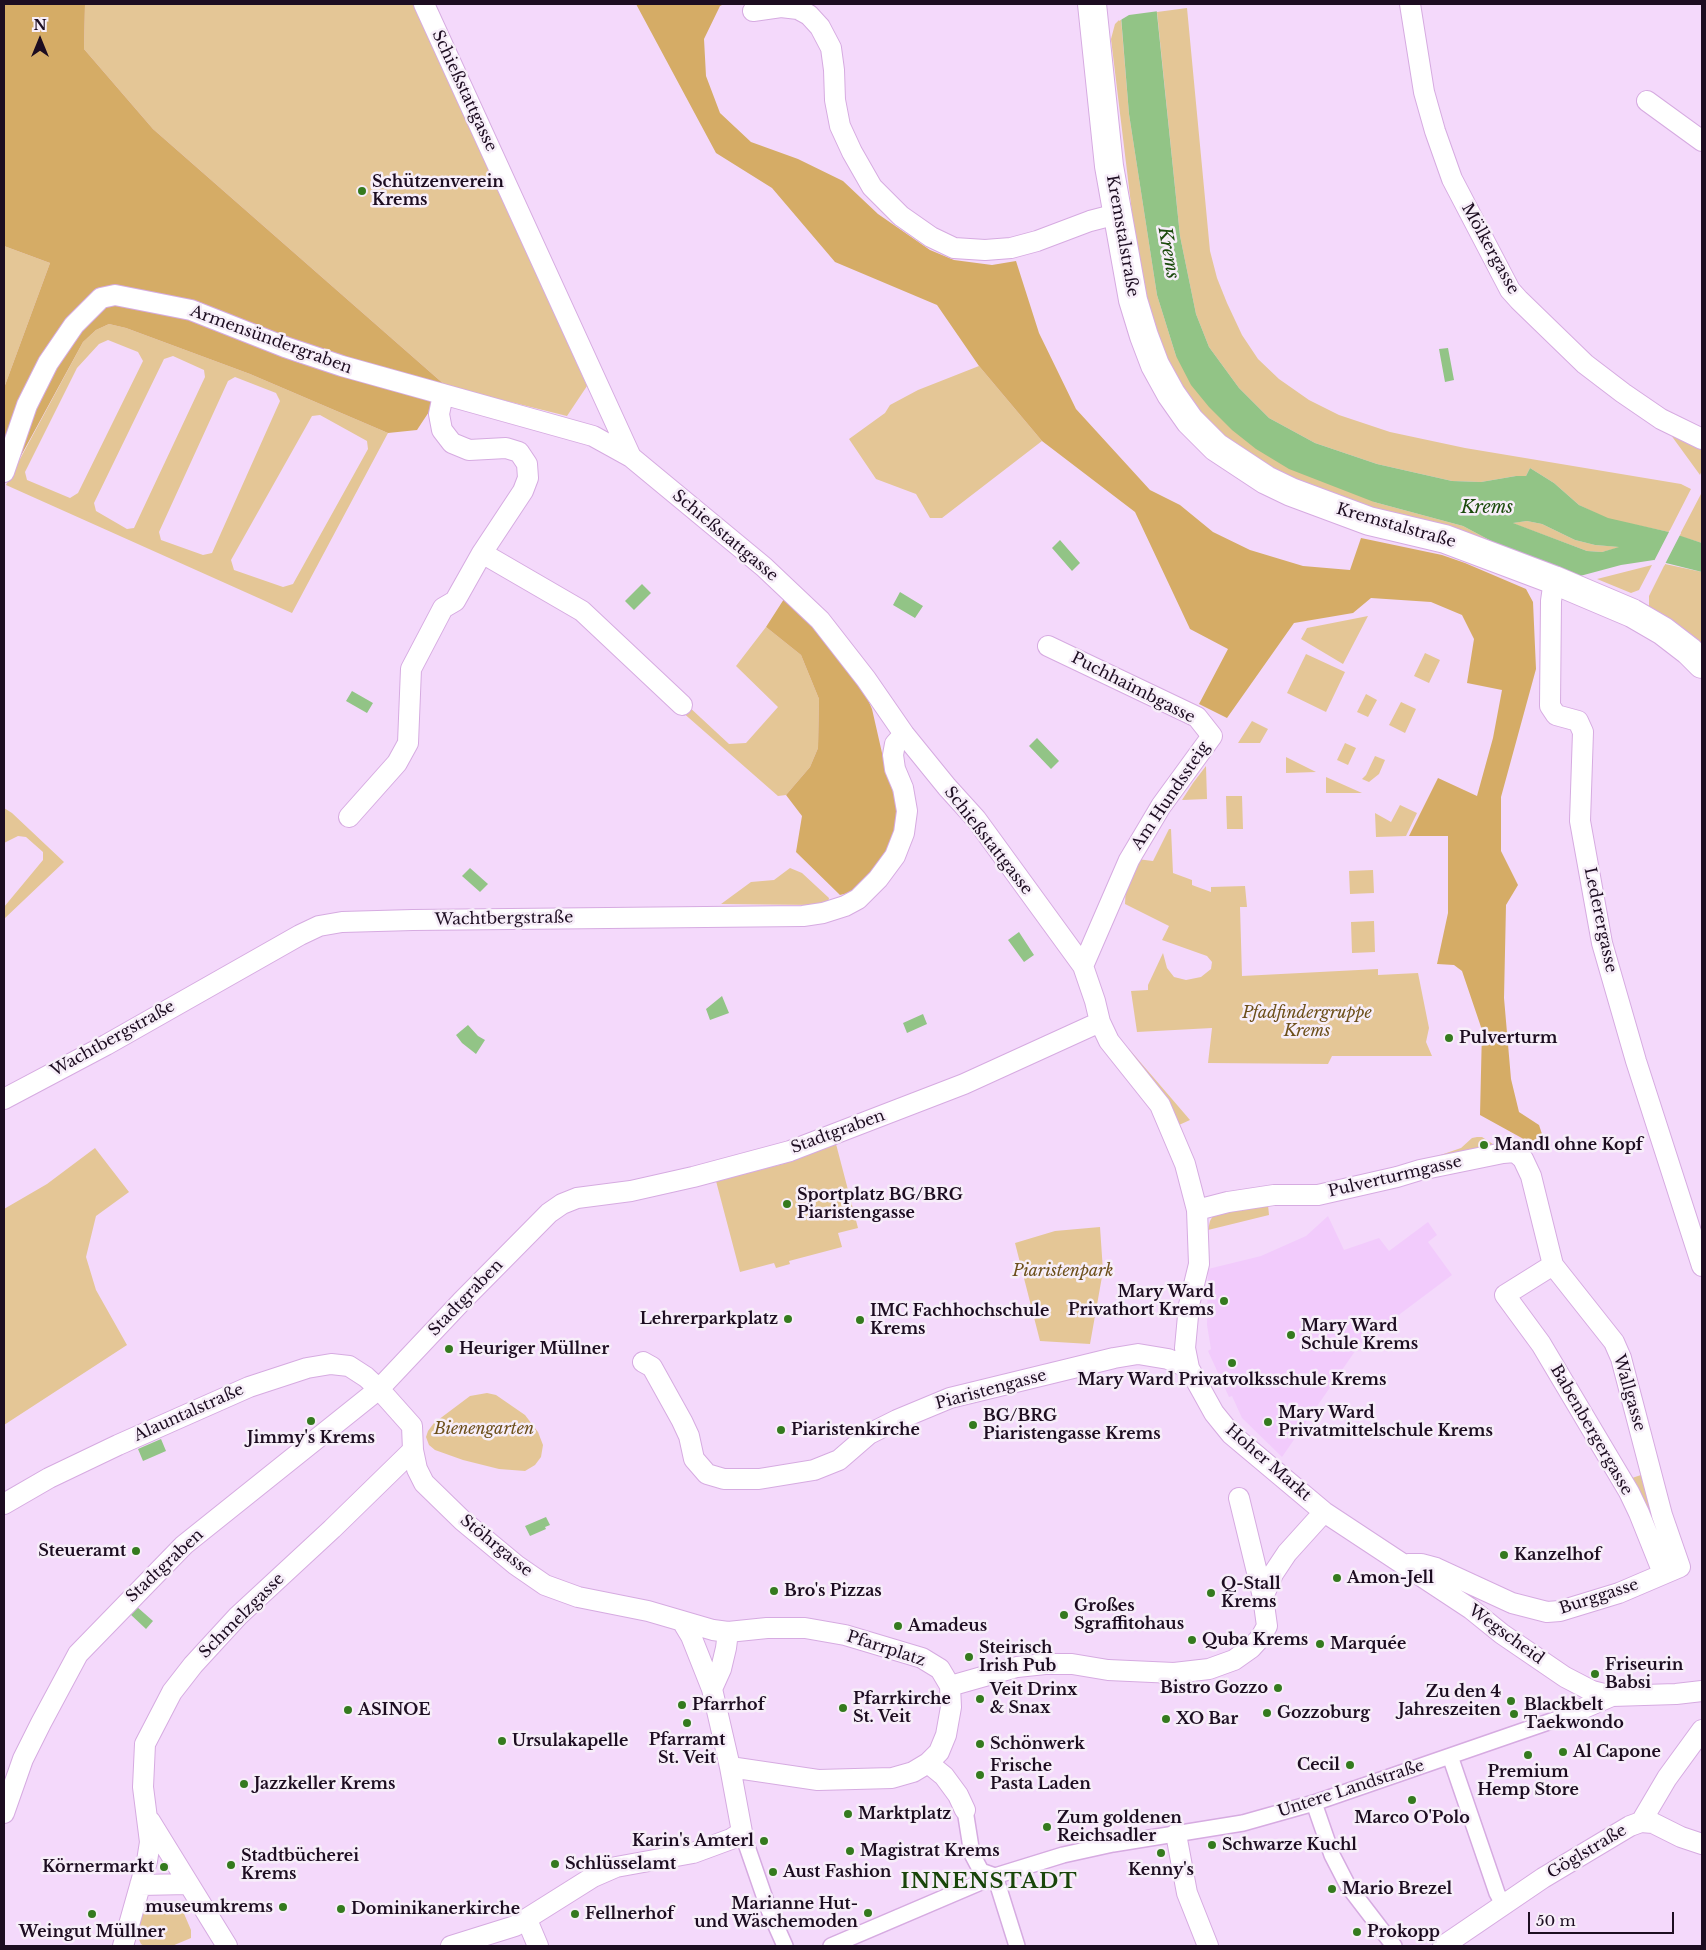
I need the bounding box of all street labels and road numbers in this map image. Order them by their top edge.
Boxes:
street label: Schießstattgasse [427,27,501,155]
street label: Kremstalstraße [1102,174,1142,298]
street label: Mölkergasse [1457,200,1523,298]
street label: Armensündergraben [188,302,354,378]
street label: Schießstattgasse [668,486,782,586]
street label: Kremstalstraße [1334,500,1458,552]
street label: Puchhaimbgasse [1068,648,1198,728]
street label: Am Hundssteig [1128,738,1214,854]
street label: Schießstattgasse [940,783,1036,899]
street label: Lederergasse [1579,866,1621,974]
street label: Wachtbergstraße [435,908,573,930]
street label: Wachtbergstraße [48,997,178,1081]
street label: Stadtgraben [788,1106,888,1158]
street label: Pulverturmgasse [1326,1152,1464,1202]
street label: Stadtgraben [425,1256,507,1340]
street label: Wallgasse [1609,1352,1649,1434]
street label: Babenbergergasse [1546,1361,1636,1499]
street label: Piaristengasse [933,1366,1049,1414]
street label: Alauntalstraße [131,1380,247,1446]
street label: Hoher Markt [1221,1421,1315,1505]
street label: Stöhrgasse [456,1511,536,1581]
street label: Stadtgraben [122,1525,208,1607]
street label: Schmelzgasse [195,1569,289,1663]
street label: Burggasse [1557,1575,1641,1619]
street label: Wegscheid [1465,1601,1547,1669]
street label: Pfarrplatz [844,1627,928,1671]
street label: Untere Landstraße [1275,1756,1427,1822]
street label: Göglstraße [1544,1821,1630,1883]

